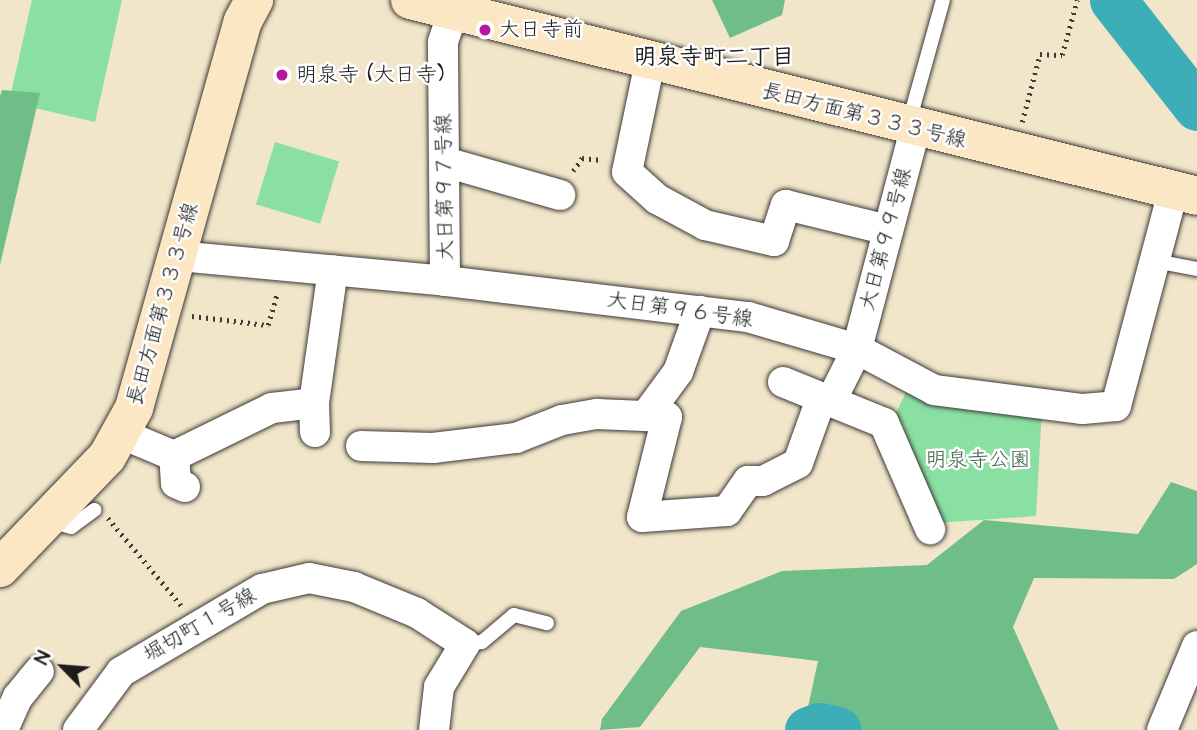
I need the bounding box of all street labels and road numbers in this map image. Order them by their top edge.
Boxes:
street label: 長田方面第３３３号線 [759,78,969,154]
street label: 大日第９７号線 [431,113,459,261]
street label: 大日第９９号線 [855,165,917,313]
street label: 長田方面第３３３号線 [122,200,204,408]
street label: 大日第９６号線 [605,287,755,333]
street label: 堀切町１号線 [139,583,261,667]

